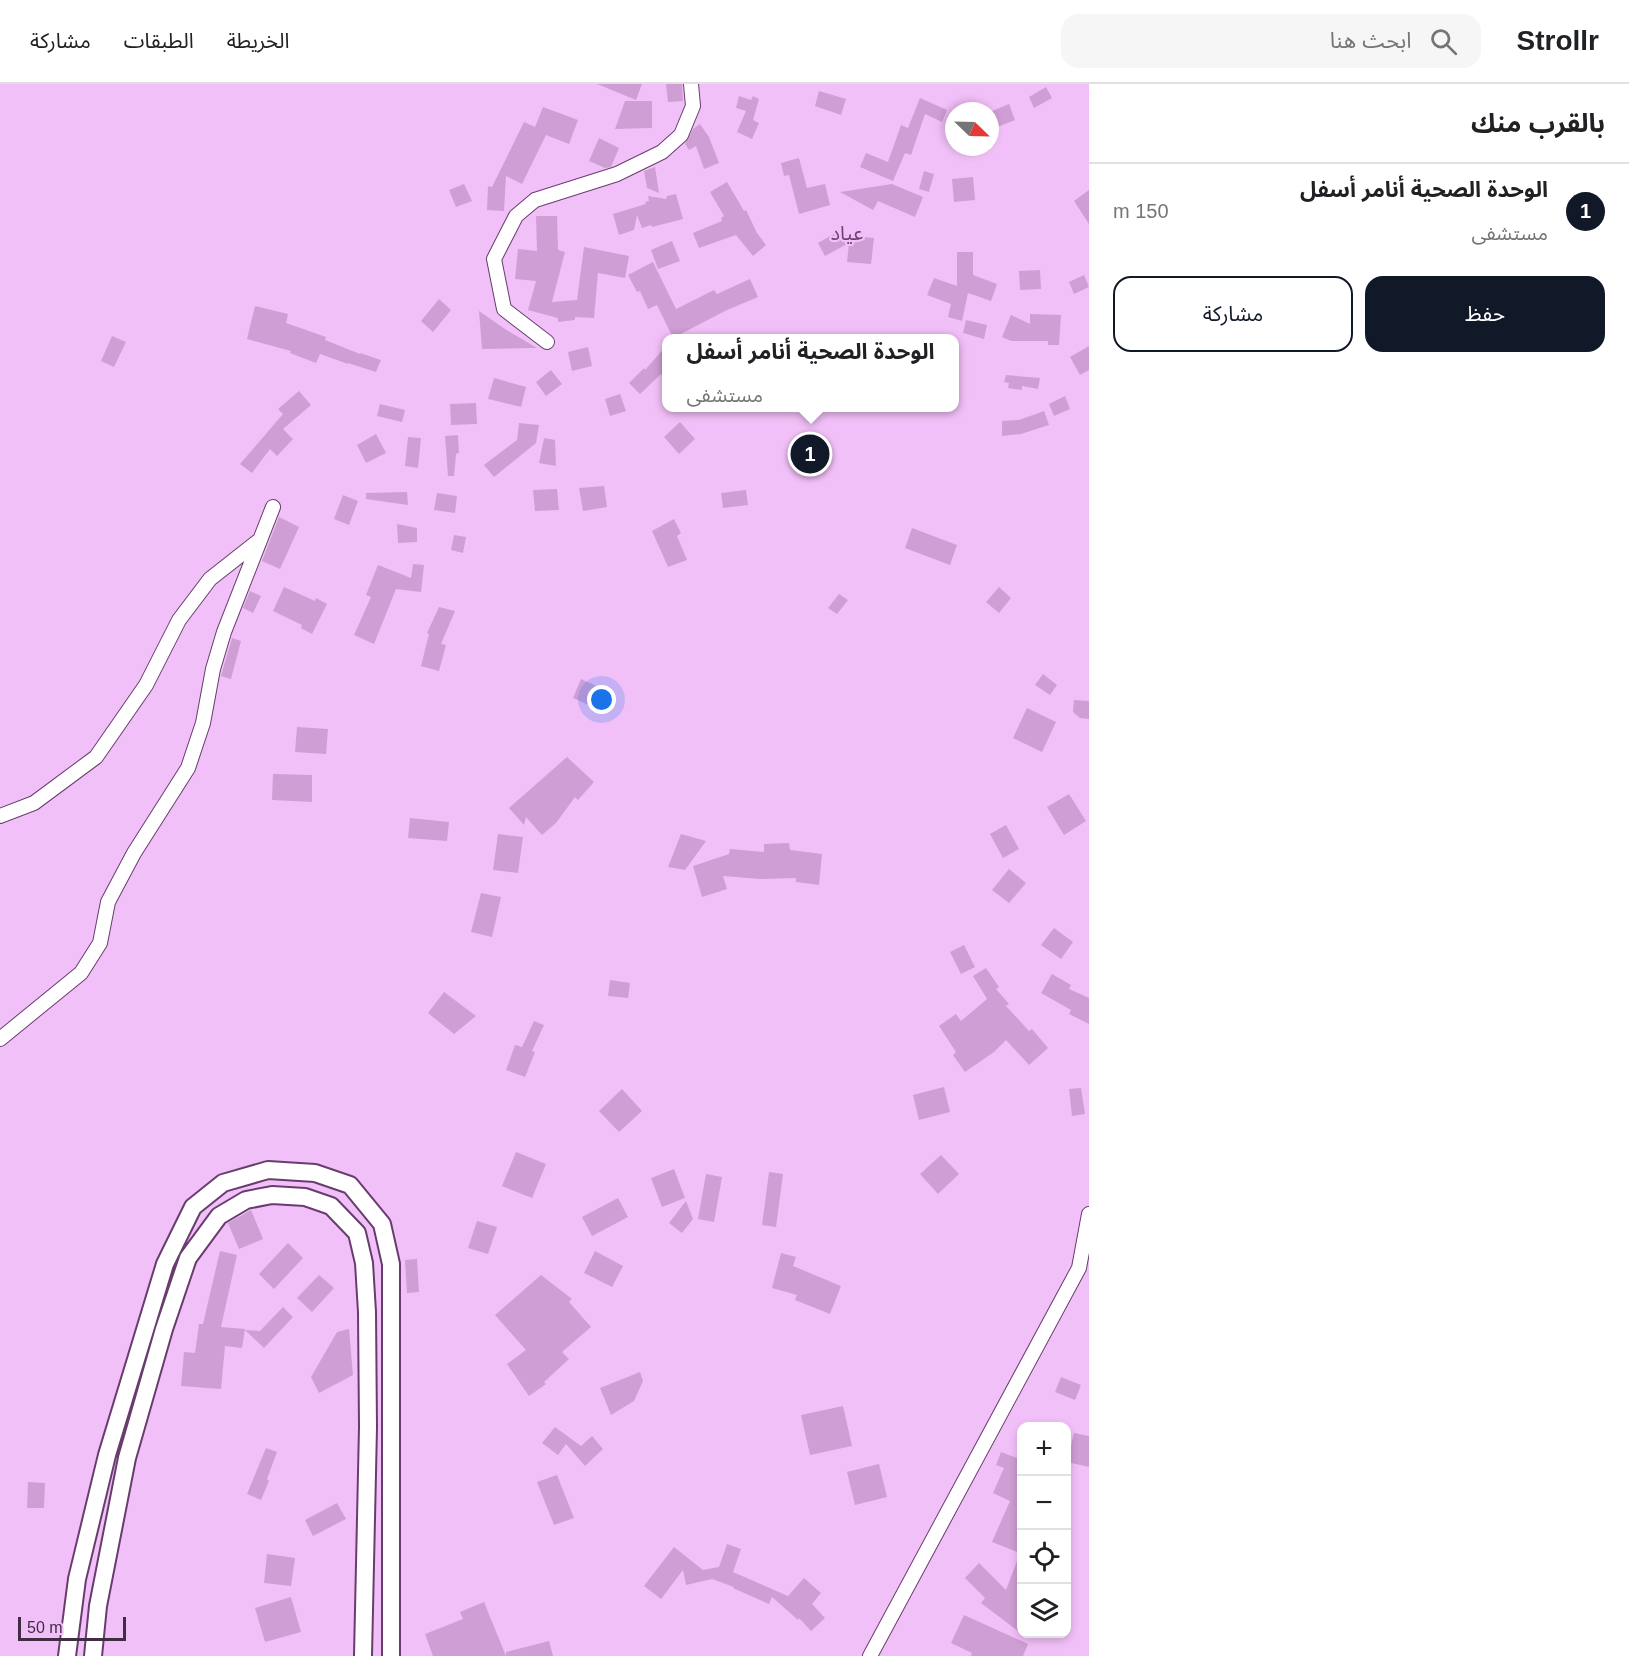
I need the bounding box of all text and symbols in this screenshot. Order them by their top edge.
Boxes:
search box [1061,14,1481,68]
icon: search [1427,25,1460,58]
text: Strollr [1517,25,1599,56]
text: ابحث هنا [1330,28,1412,53]
text: مشاركة [30,29,91,52]
text: الطبقات [124,29,194,52]
text: الخريطة [227,29,290,52]
north arrow [945,102,999,156]
text: بالقرب منك [1471,108,1605,138]
text: الوحدة الصحية أنامر أسفل [1300,177,1548,202]
text: 150 m [1113,200,1169,222]
text: 1 [1580,200,1591,222]
district label: عياد [831,222,863,244]
text: مستشفى [1471,222,1548,244]
button: مشاركة [1113,276,1353,352]
button: حفظ [1365,276,1605,352]
popup [662,334,959,412]
text: الوحدة الصحية أنامر أسفل [687,339,934,364]
text: مستشفى [687,384,763,406]
pin: 1 [790,432,830,476]
your location [587,685,616,714]
map controls [1017,1422,1071,1638]
button: + [1017,1422,1071,1476]
button: − [1017,1476,1071,1530]
button: locate [1017,1530,1071,1584]
button: layers [1017,1584,1071,1638]
scale bar [18,1614,126,1642]
text: 50 m [27,1619,63,1636]

